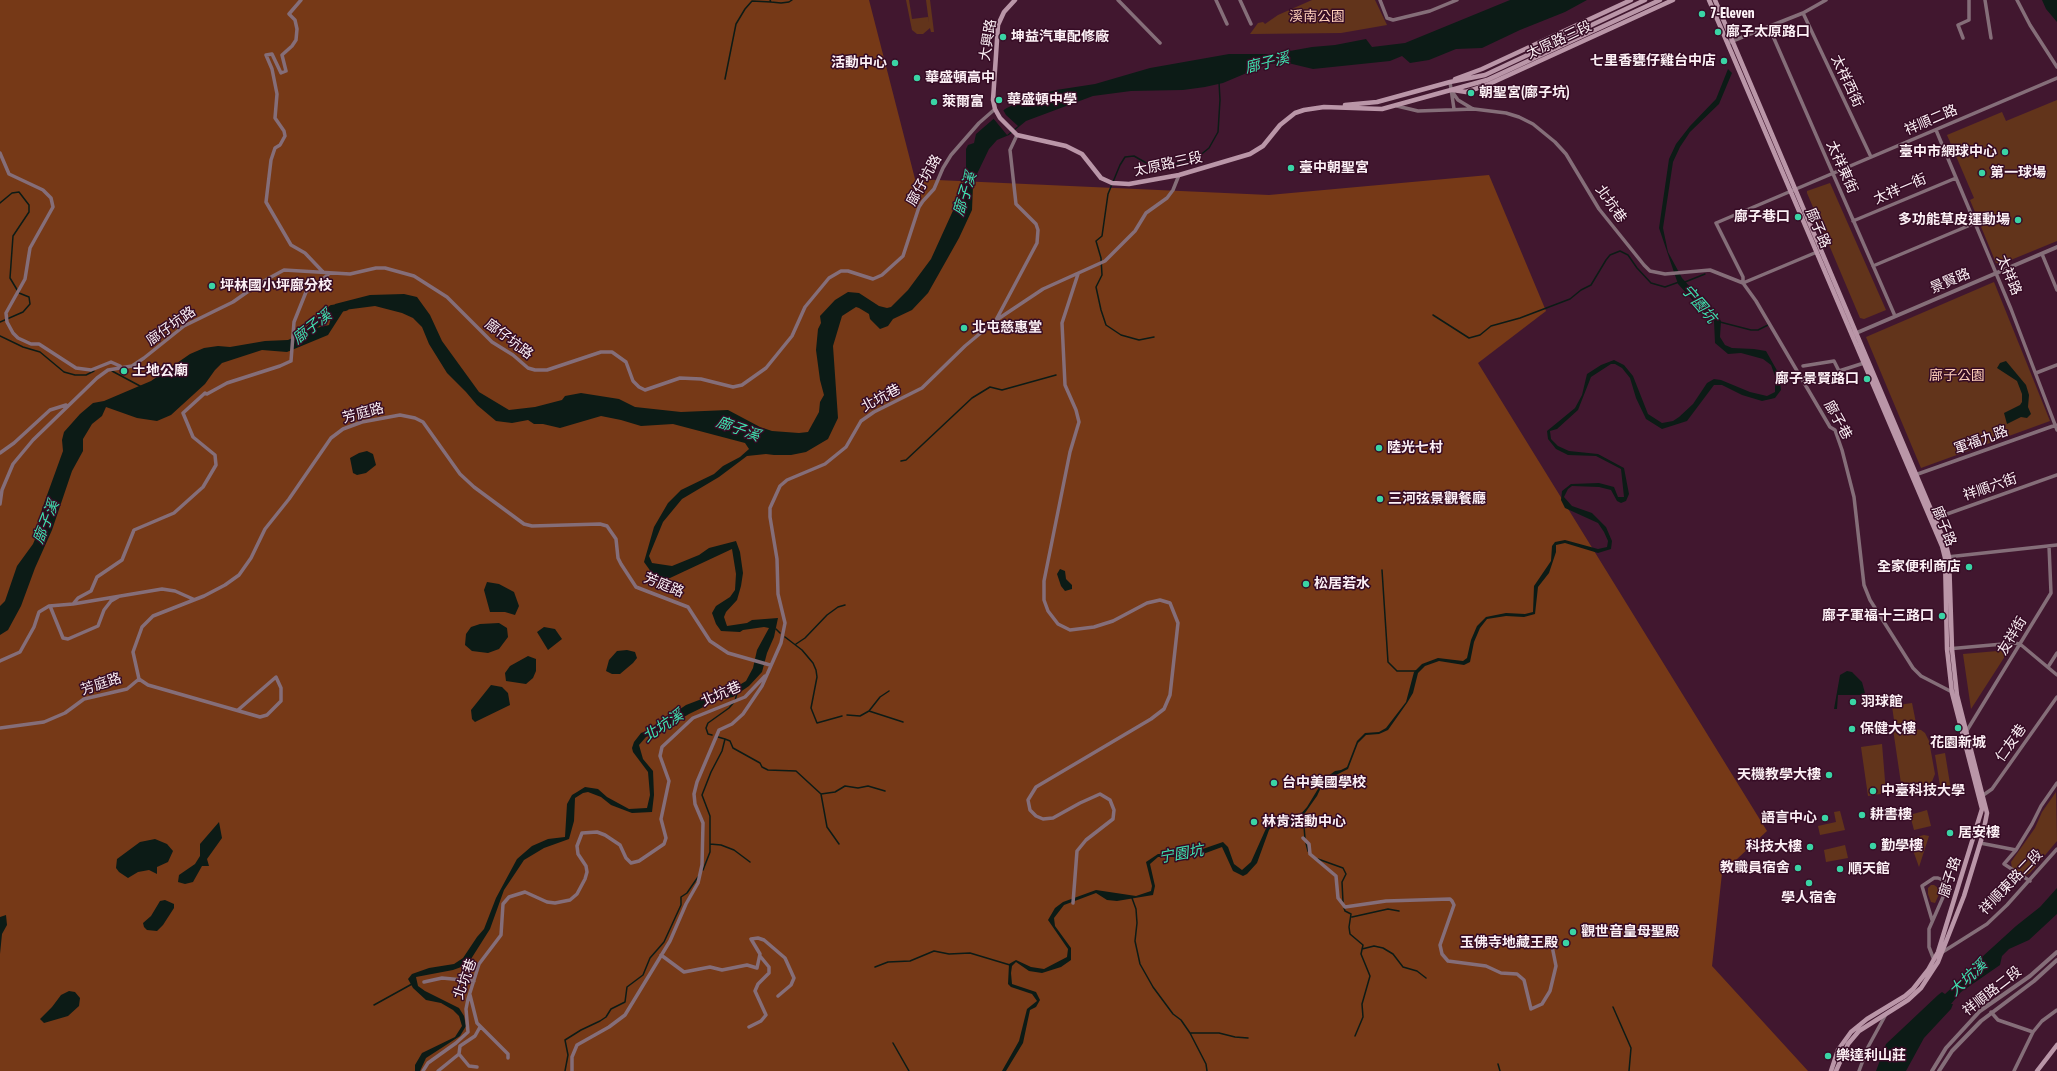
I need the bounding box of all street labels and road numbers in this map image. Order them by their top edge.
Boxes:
street label: 大興路 [976,18,1000,62]
street label: 太原路三段 [1524,18,1594,62]
street label: 太祥西街 [1828,52,1866,110]
street label: 祥順二路 [1902,101,1960,139]
street label: 太祥東街 [1823,138,1861,196]
street label: 太原路三段 [1132,149,1204,179]
street label: 廍仔坑路 [903,151,945,209]
street label: 太祥一街 [1871,170,1929,208]
street label: 北坑巷 [1592,182,1630,226]
street label: 廍子路 [1802,205,1834,251]
street label: 太祥路 [1993,252,2025,298]
street label: 景賢路 [1927,265,1973,297]
street label: 廍仔坑路 [143,303,199,349]
street label: 廍仔坑路 [482,315,536,363]
street label: 北坑巷 [859,381,903,415]
street label: 廍子巷 [1820,398,1856,442]
street label: 芳庭路 [341,399,385,427]
street label: 軍福九路 [1952,423,2010,457]
street label: 祥順六街 [1961,470,2019,504]
street label: 廍子路 [1928,503,1960,549]
street label: 芳庭路 [641,569,687,601]
street label: 友祥街 [1994,614,2030,658]
street label: 芳庭路 [78,670,124,698]
street label: 北坑巷 [698,678,744,710]
street label: 仁友巷 [1992,721,2030,765]
street label: 祥順東路二段 [1976,846,2046,918]
street label: 廍子路 [1936,854,1964,900]
street label: 北坑巷 [450,956,480,1002]
street label: 祥順路二段 [1959,963,2025,1019]

